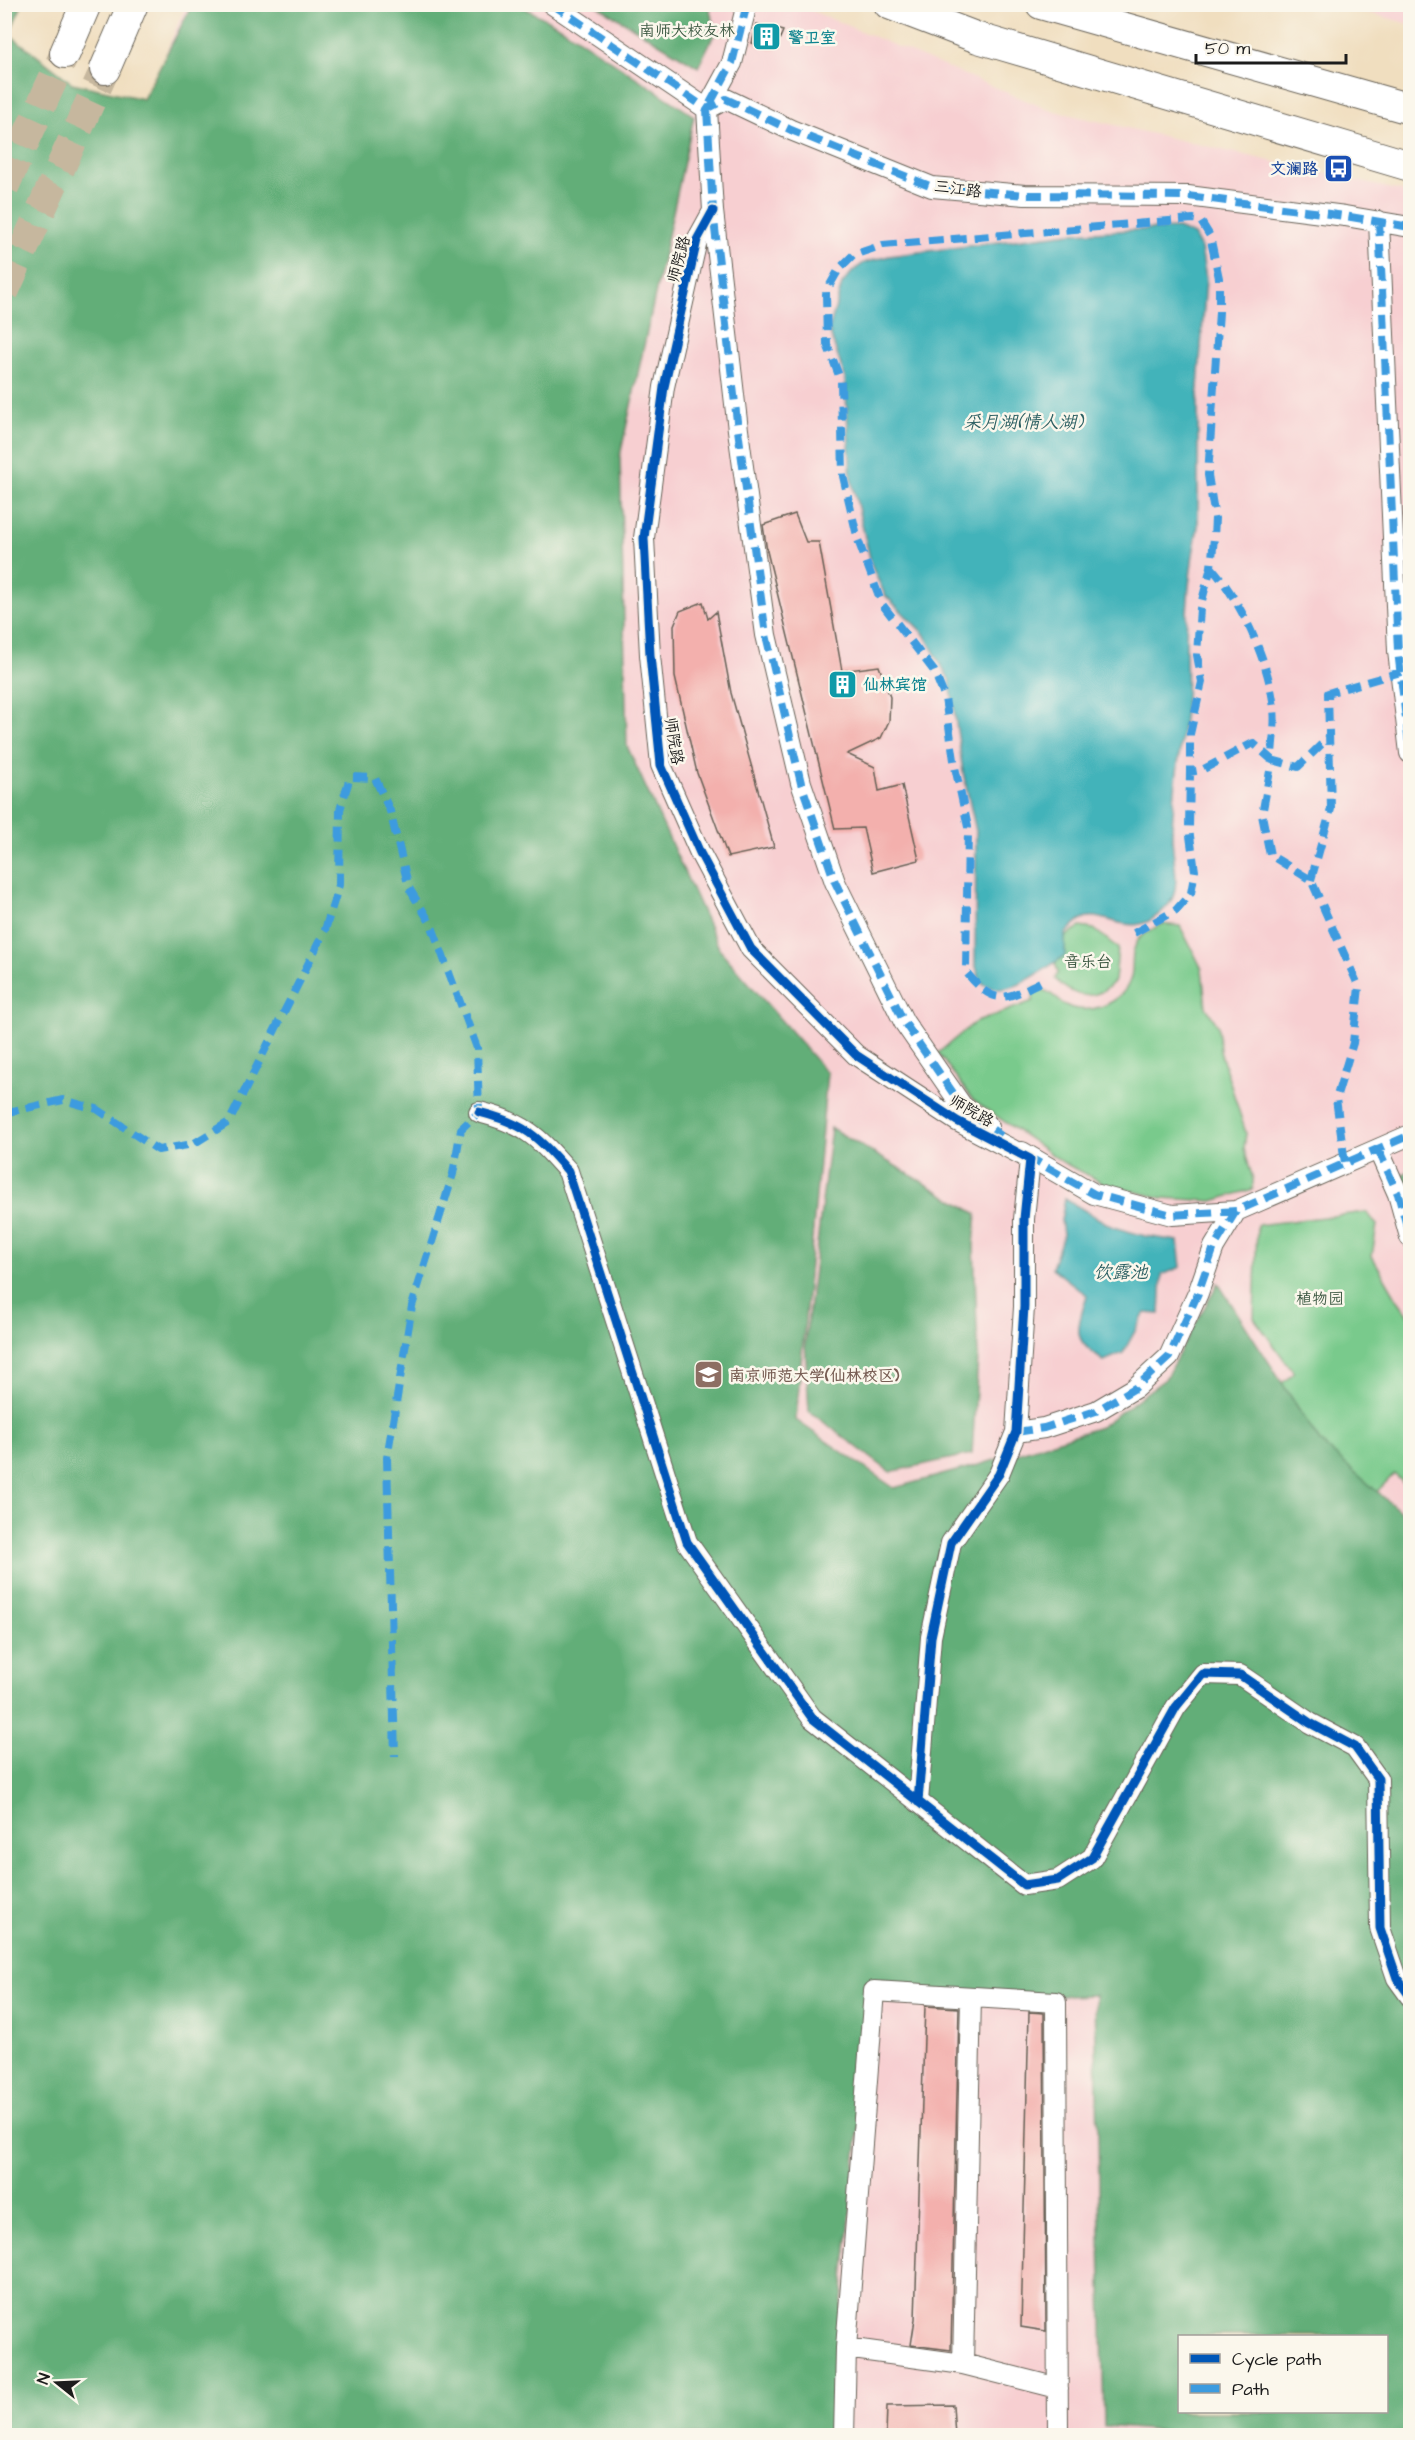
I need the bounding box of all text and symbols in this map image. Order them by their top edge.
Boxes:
park label: 南师大校友林 [639,20,735,42]
building icon: 警卫室 [751,21,783,53]
place label: 警卫室 [788,27,836,49]
scale bar [1196,27,1346,65]
text: 50 m [1205,36,1250,61]
bus stop icon: 文澜路 [1323,152,1355,184]
place label: 文澜路 [1270,158,1318,180]
street label: 三江路 [933,175,983,203]
street label: 师院路 [662,233,696,285]
water label: 采月湖(情人湖) [963,410,1085,435]
building icon: 仙林宾馆 [826,668,858,700]
place label: 仙林宾馆 [863,674,927,696]
street label: 师院路 [659,716,689,767]
park label: 音乐台 [1064,951,1112,973]
street label: 师院路 [945,1089,998,1132]
water label: 饮露池 [1094,1260,1149,1285]
park label: 植物园 [1296,1288,1344,1310]
school or university icon: 南京师范大学(仙林校区) [692,1359,724,1391]
place label: 南京师范大学(仙林校区) [729,1365,900,1387]
legend [1178,2335,1388,2413]
text: Cycle path [1232,2347,1321,2373]
north arrow [27,2353,87,2413]
text: N [32,2371,56,2387]
text: Path [1232,2377,1269,2402]

